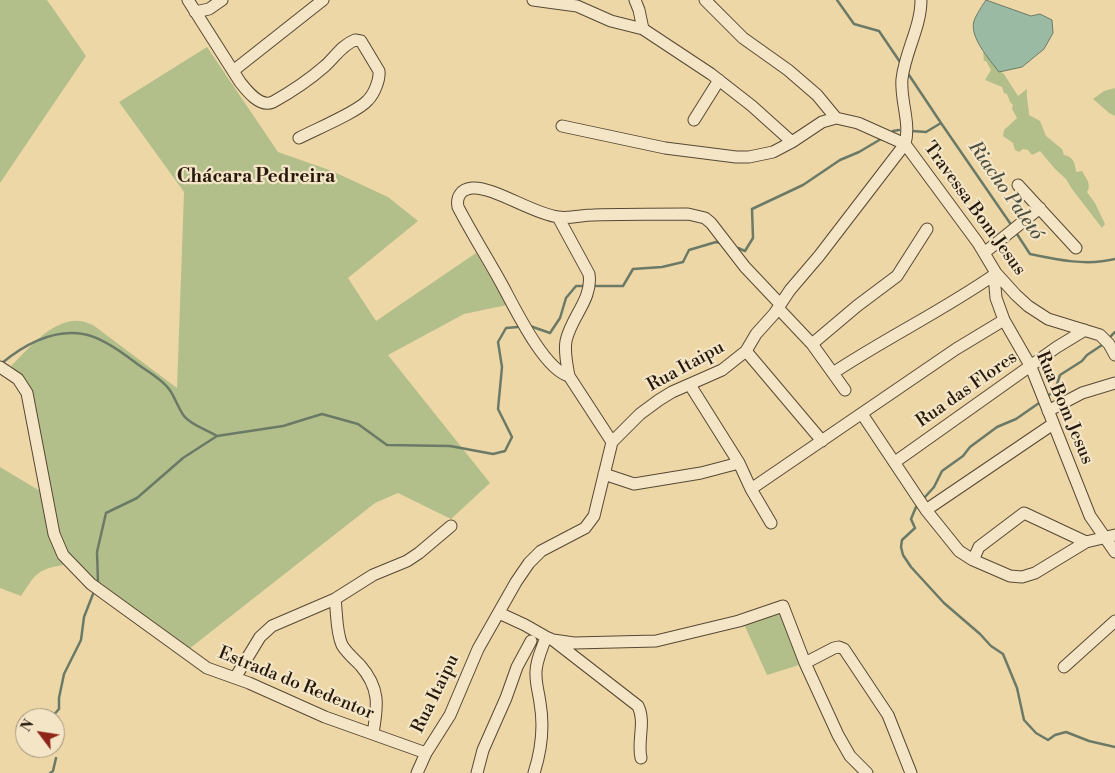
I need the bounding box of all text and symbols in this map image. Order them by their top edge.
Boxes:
water label: Riacho Paletó [963,137,1047,245]
street label: Travessa Bom Jesus [918,138,1030,280]
district label: Chácara Pedreira [177,166,335,188]
street label: Rua Itaipu [644,337,728,397]
street label: Rua das Flores [912,347,1022,433]
street label: Rua Bom Jesus [1031,348,1097,468]
street label: Estrada do Redentor [215,643,377,725]
street label: Rua Itaipu [408,651,464,737]
north arrow [15,708,65,758]
text: N [17,716,39,735]

